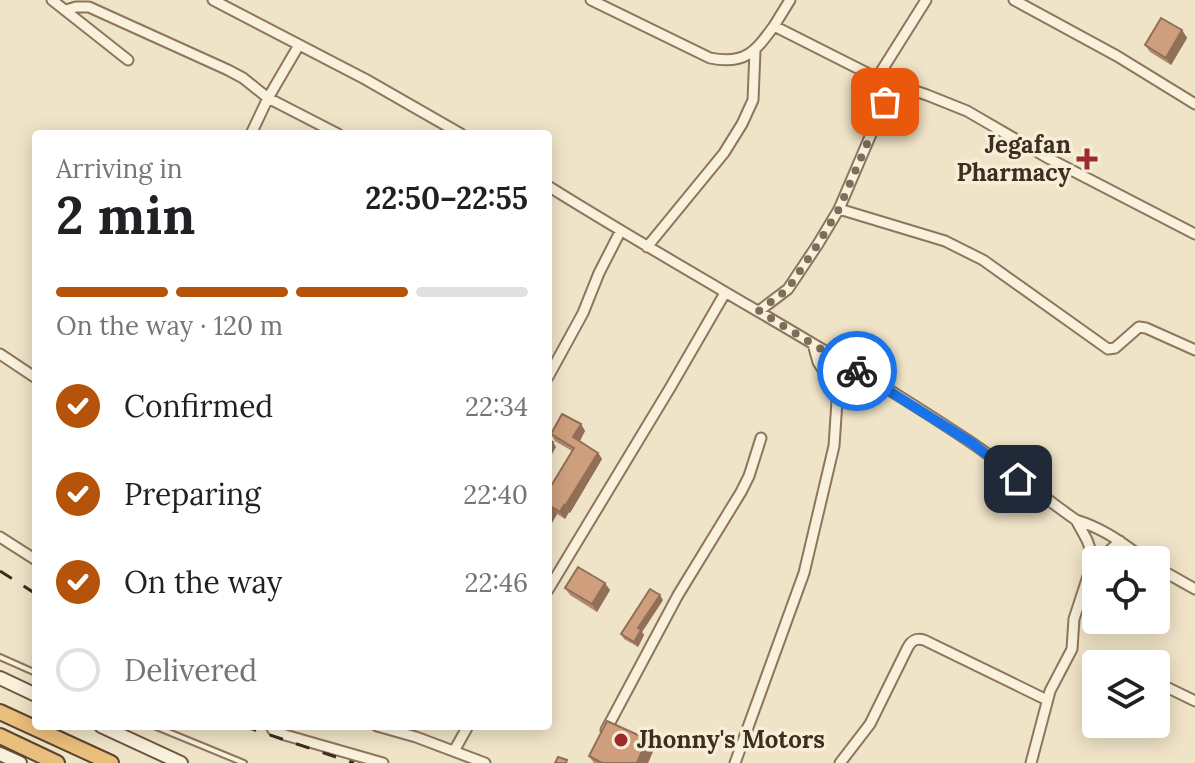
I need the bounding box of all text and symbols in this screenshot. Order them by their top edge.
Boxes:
pin [851,68,919,136]
icon: bag [863,80,907,124]
place label: Jegafan Pharmacy [956,129,1072,188]
marker: Jegafan Pharmacy [1078,150,1096,168]
text: Arriving in [56,152,183,185]
text: 22:50–22:55 [365,179,528,217]
text: 2 min [56,182,195,248]
text: On the way · 120 m [56,309,283,342]
courier [817,331,897,411]
icon: bike [835,349,879,393]
icon: check [56,384,100,428]
text: Confirmed [124,387,273,425]
text: 22:34 [465,390,528,423]
pin [984,445,1052,513]
icon: home [996,457,1040,501]
icon: check [56,472,100,516]
text: Preparing [124,475,261,513]
text: 22:40 [463,478,528,511]
map controls [1082,546,1170,738]
button: locate [1082,546,1170,634]
icon: check [56,560,100,604]
text: On the way [124,563,282,601]
text: 22:46 [464,566,528,599]
button: layers [1082,650,1170,738]
text: Delivered [124,651,257,689]
place label: Jhonny's Motors [637,724,825,755]
marker: Jhonny's Motors [612,731,630,749]

